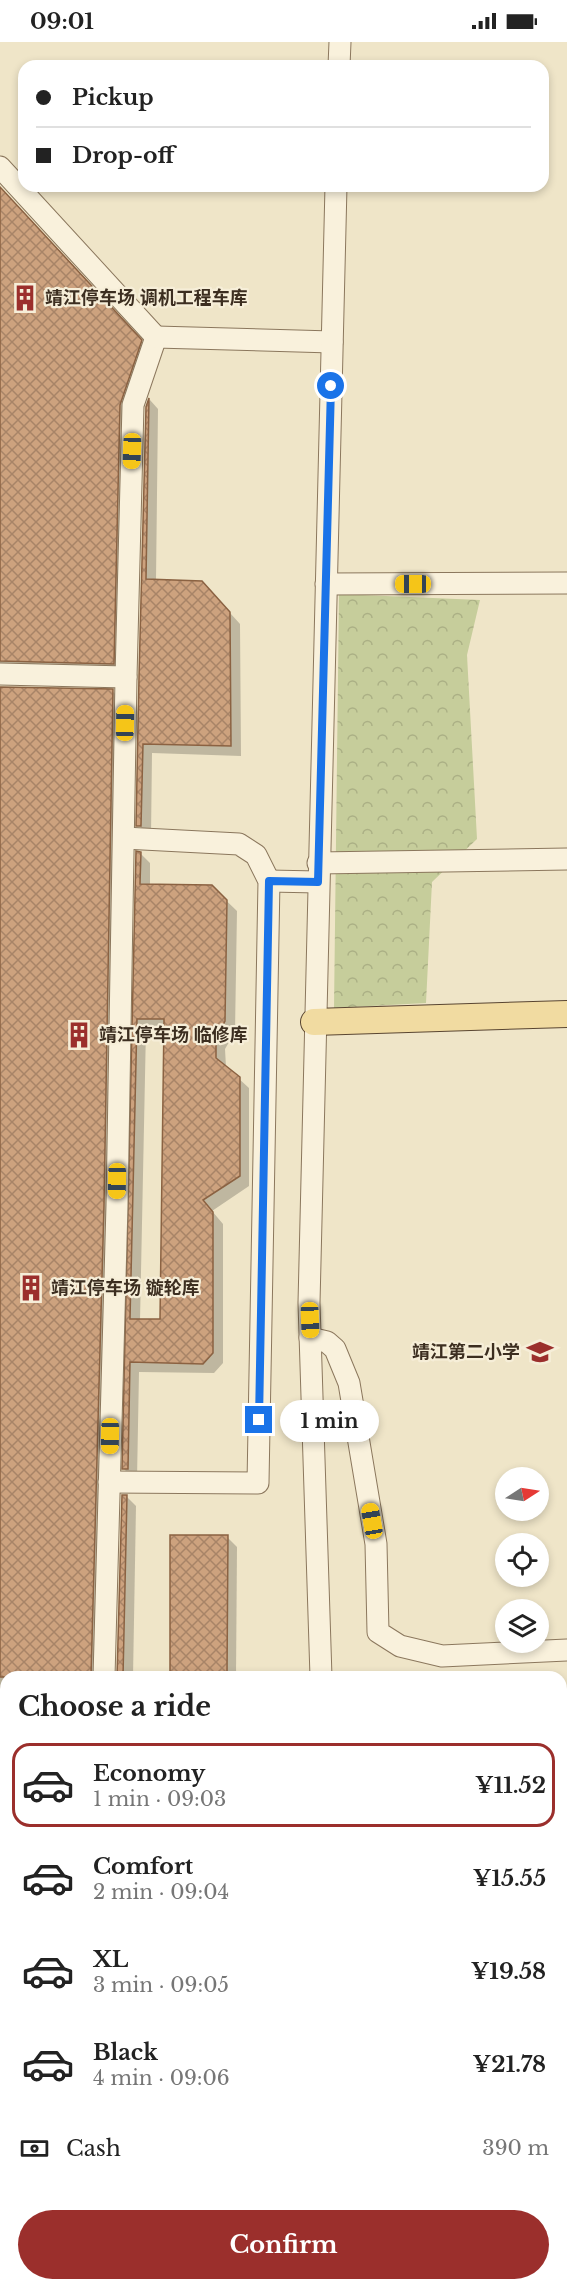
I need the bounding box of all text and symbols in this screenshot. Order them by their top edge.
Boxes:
text: 09:01 [30,8,94,35]
text: Pickup [72,84,154,111]
text: Drop-off [72,142,174,169]
building icon: 靖江停车场 调机工程车库 [10,283,40,313]
place label: 靖江停车场 调机工程车库 [45,287,248,309]
route start [317,372,344,399]
car [122,433,142,469]
car [395,575,431,593]
car [116,705,134,741]
building icon: 靖江停车场 临修库 [64,1020,94,1050]
place label: 靖江停车场 临修库 [99,1024,248,1046]
car [108,1163,126,1199]
building icon: 靖江停车场 镟轮库 [16,1273,46,1303]
place label: 靖江停车场 镟轮库 [51,1277,200,1299]
car [300,1302,320,1338]
school or university icon: 靖江第二小学 [525,1337,555,1367]
place label: 靖江第二小学 [412,1341,520,1363]
callout: 1 min [280,1399,379,1441]
route end [245,1406,272,1433]
text: 1 min [301,1409,358,1433]
car [101,1418,119,1454]
north arrow [495,1467,549,1521]
map controls [495,1467,549,1653]
car [360,1502,384,1540]
button: locate [495,1533,549,1587]
button: layers [495,1599,549,1653]
text: Choose a ride [18,1690,211,1723]
icon: car [21,1758,75,1812]
text: Economy [93,1760,205,1787]
text: ¥11.52 [475,1772,546,1799]
text: 1 min · 09:03 [93,1787,226,1811]
icon: car [21,1851,75,1905]
text: Comfort [93,1853,193,1880]
text: ¥15.55 [473,1865,546,1892]
text: 2 min · 09:04 [93,1880,229,1904]
icon: car [21,1944,75,1998]
text: XL [93,1946,128,1973]
text: ¥19.58 [471,1958,546,1985]
text: 3 min · 09:05 [93,1973,229,1997]
icon: car [21,2037,75,2091]
text: Black [93,2039,158,2066]
text: ¥21.78 [473,2051,546,2078]
text: 4 min · 09:06 [93,2066,230,2090]
icon: cash [18,2132,51,2165]
text: Cash [66,2135,121,2162]
text: 390 m [482,2136,549,2160]
button: Confirm [18,2210,549,2279]

